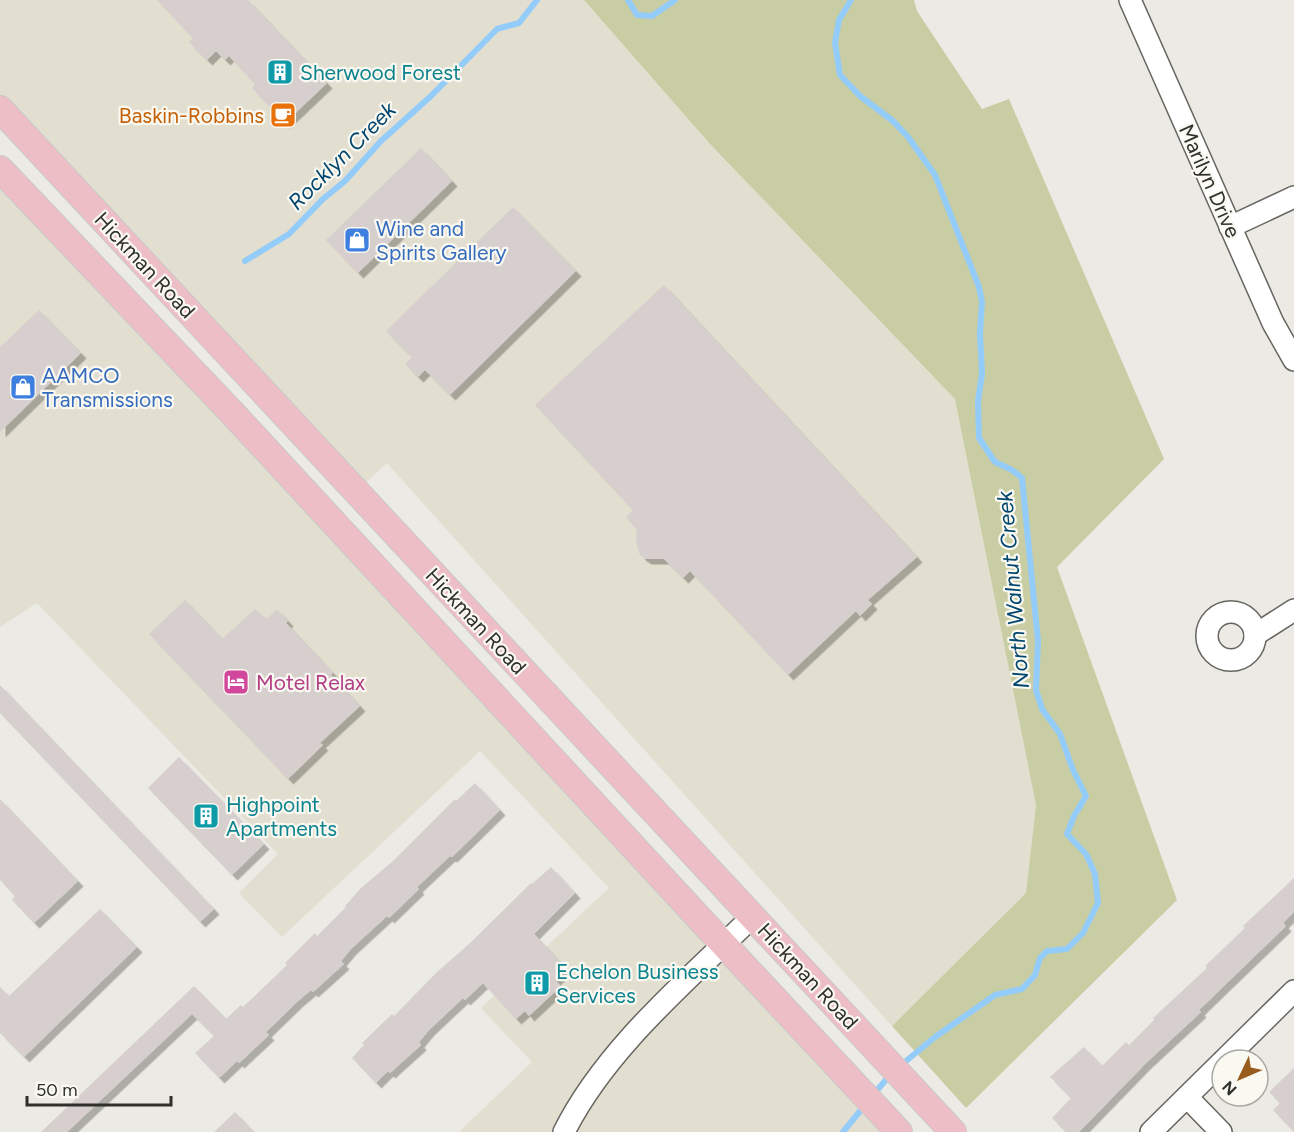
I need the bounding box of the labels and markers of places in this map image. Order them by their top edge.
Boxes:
building icon: Sherwood Forest [265,57,295,87]
place label: Sherwood Forest [300,60,461,85]
cafe icon: Baskin-Robbins [268,100,298,130]
place label: Baskin-Robbins [119,103,264,128]
place label: Wine and Spirits Gallery [376,216,507,265]
shop icon: Wine and Spirits Gallery [342,225,372,255]
place label: AAMCO Transmissions [42,363,173,412]
shop icon: AAMCO Transmissions [8,372,38,402]
hotel icon: Motel Relax [221,667,251,697]
place label: Motel Relax [256,670,365,695]
place label: Highpoint Apartments [226,792,337,841]
building icon: Highpoint Apartments [191,801,221,831]
place label: Echelon Business Services [556,959,719,1008]
building icon: Echelon Business Services [522,968,552,998]

